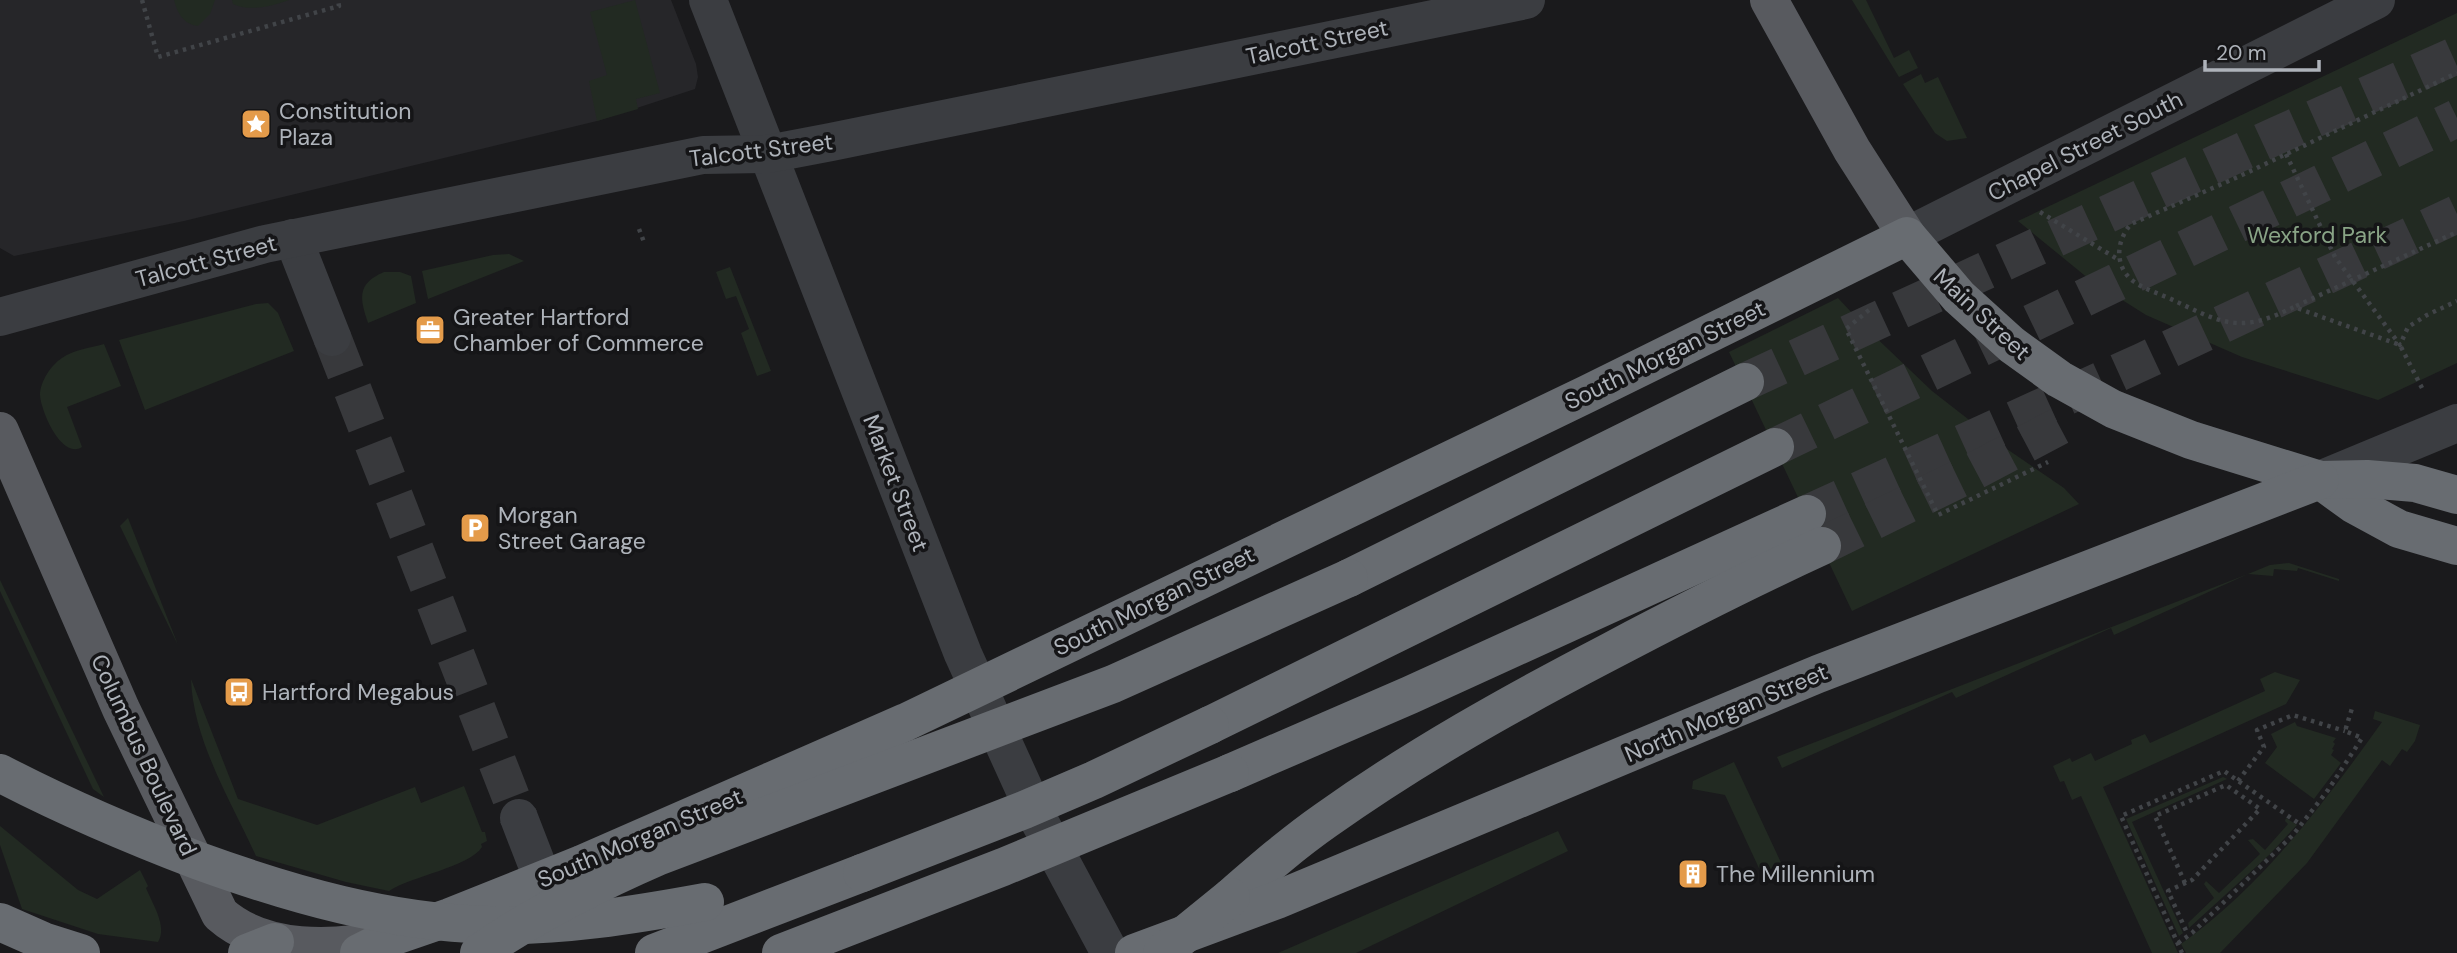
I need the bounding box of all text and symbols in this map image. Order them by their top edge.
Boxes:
street label: Talcott Street [1243,12,1391,72]
scale bar [2205,28,2319,72]
text: 20 m [2216,39,2267,67]
street label: Chapel Street South [1983,84,2187,208]
place label: Constitution Plaza [279,96,411,152]
place icon: Constitution Plaza [239,107,273,141]
street label: Talcott Street [687,126,835,174]
park label: Wexford Park [2247,220,2387,250]
street label: Talcott Street [132,228,280,294]
street label: Main Street [1927,261,2037,367]
street label: South Morgan Street [1560,293,1770,417]
place label: Greater Hartford Chamber of Commerce [453,302,704,358]
office icon: Greater Hartford Chamber of Commerce [413,313,447,347]
street label: Market Street [856,410,936,556]
place label: Morgan Street Garage [498,500,646,556]
parking icon: Morgan Street Garage [458,511,492,545]
street label: South Morgan Street [1049,539,1259,663]
street label: Columbus Boulevard [84,649,204,861]
street label: North Morgan Street [1620,657,1832,769]
bus stop icon: Hartford Megabus [222,675,256,709]
place label: Hartford Megabus [262,677,454,707]
street label: South Morgan Street [533,781,747,895]
building icon: The Millennium [1676,857,1710,891]
place label: The Millennium [1716,859,1875,889]

